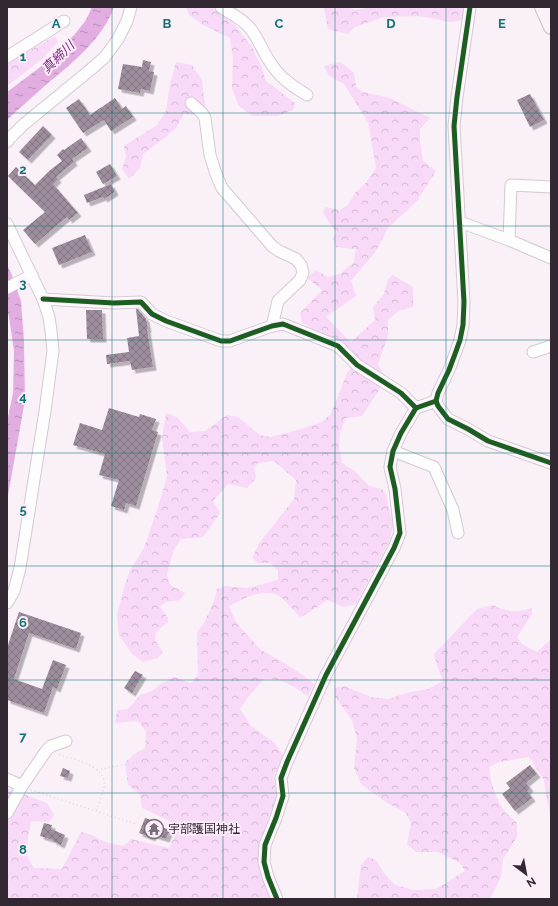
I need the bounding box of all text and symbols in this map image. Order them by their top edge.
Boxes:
text: A [52,16,61,31]
text: B [163,16,172,31]
text: C [275,16,284,31]
text: D [386,16,396,31]
text: E [498,16,506,31]
water label: 真締川 [39,37,79,76]
text: 1 [20,49,27,64]
text: 2 [19,162,27,177]
text: 3 [19,276,27,291]
text: 4 [19,389,27,404]
text: 5 [19,502,27,517]
text: 6 [19,615,27,630]
text: 7 [19,729,27,744]
temple icon: 宇部護国神社 [143,818,165,840]
place label: 宇部護国神社 [168,822,240,836]
text: 8 [19,842,27,857]
north arrow [506,854,546,894]
text: N [524,874,538,890]

